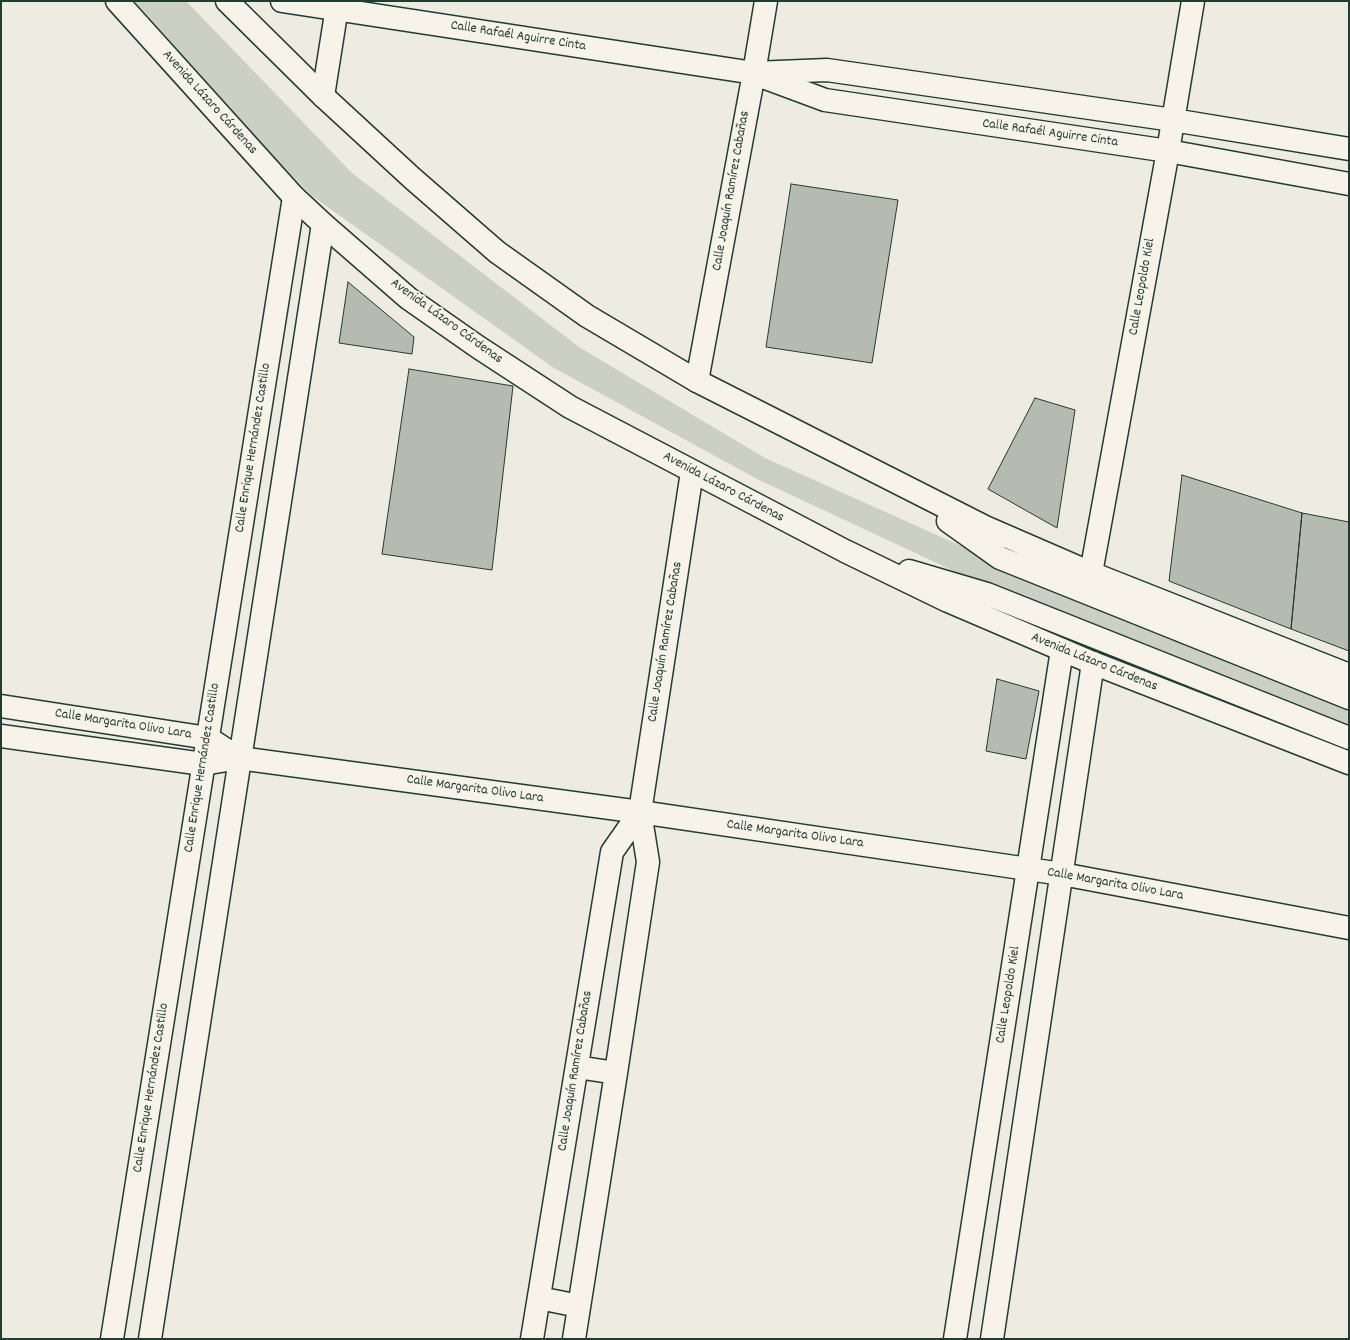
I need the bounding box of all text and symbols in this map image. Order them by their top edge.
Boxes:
street label: Calle Rafaél Aguirre Cinta [449,18,587,56]
street label: Avenida Lázaro Cárdenas [158,47,260,159]
street label: Calle Joaquín Ramírez Cabañas [710,110,754,272]
street label: Calle Rafaél Aguirre Cinta [981,116,1119,152]
street label: Calle Leopoldo Kiel [1126,237,1160,337]
street label: Avenida Lázaro Cárdenas [386,276,506,368]
street label: Calle Enrique Hernández Castillo [232,362,276,534]
street label: Avenida Lázaro Cárdenas [659,449,787,527]
street label: Calle Joaquín Ramírez Cabañas [645,560,687,724]
street label: Avenida Lázaro Cárdenas [1028,630,1160,696]
street label: Calle Enrique Hernández Castillo [181,682,225,854]
street label: Calle Margarita Olivo Lara [53,706,193,744]
street label: Calle Margarita Olivo Lara [405,772,545,808]
street label: Calle Margarita Olivo Lara [725,817,865,853]
street label: Calle Margarita Olivo Lara [1046,865,1184,905]
street label: Calle Leopoldo Kiel [993,945,1025,1045]
street label: Calle Joaquín Ramírez Cabañas [555,989,597,1153]
street label: Calle Enrique Hernández Castillo [130,1002,174,1174]

